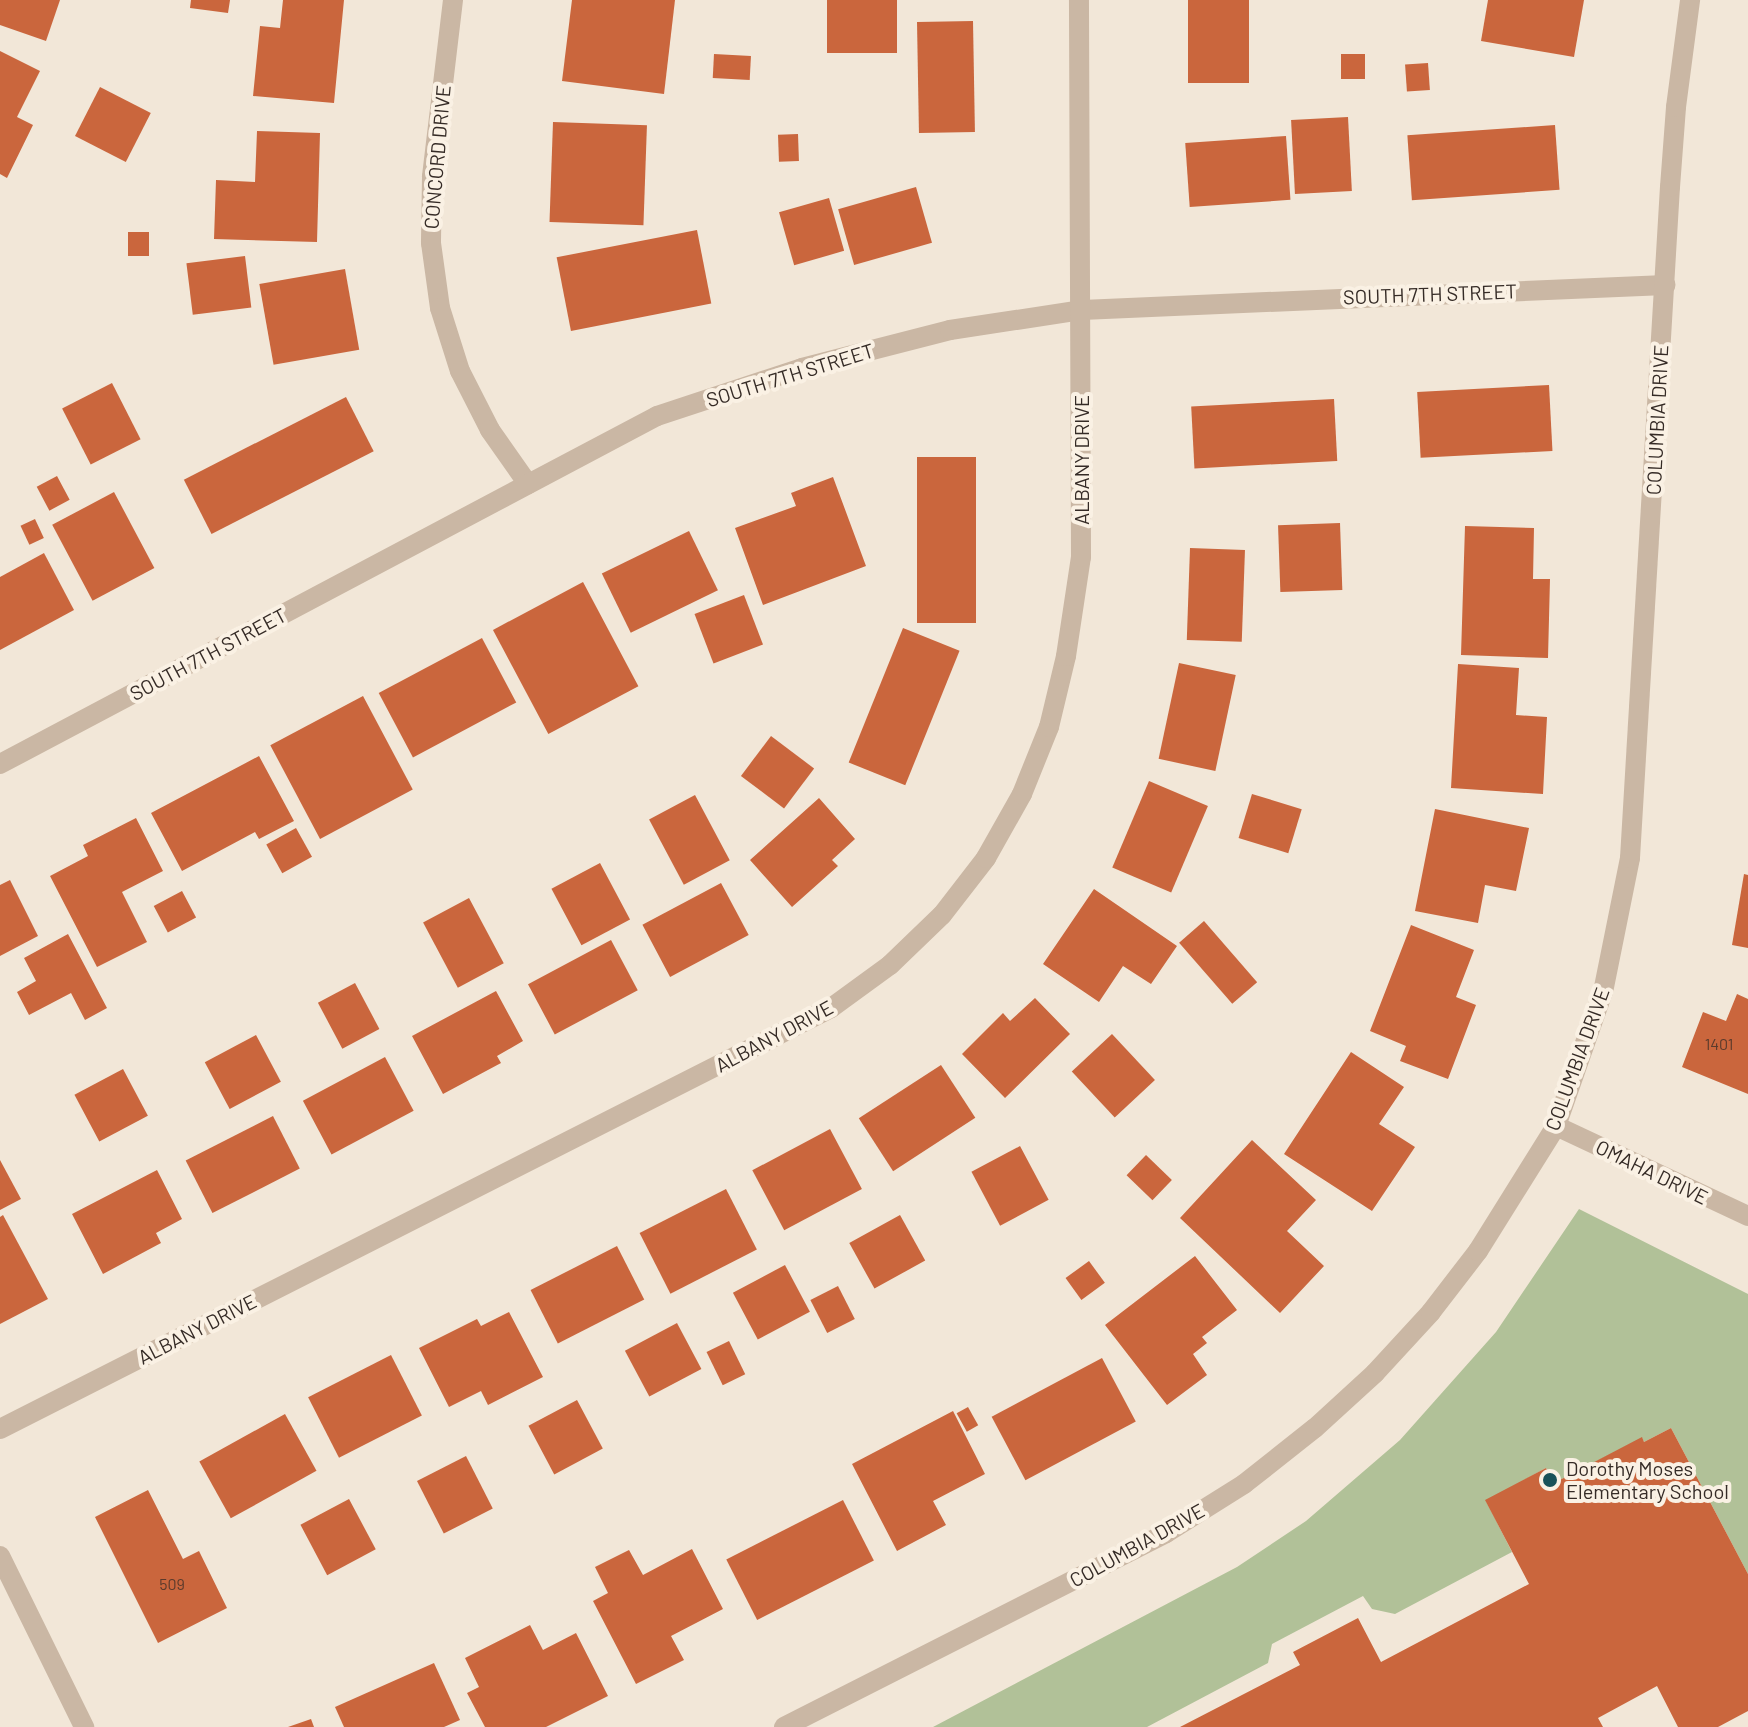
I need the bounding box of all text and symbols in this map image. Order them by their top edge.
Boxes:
street label: CONCORD DRIVE [419,84,455,230]
street label: SOUTH 7TH STREET [1343,279,1517,309]
street label: SOUTH 7TH STREET [703,338,877,412]
street label: COLUMBIA DRIVE [1641,344,1673,496]
street label: ALBANY DRIVE [1069,395,1093,525]
street label: SOUTH 7TH STREET [126,603,290,705]
street label: COLUMBIA DRIVE [1540,984,1614,1134]
street label: ALBANY DRIVE [711,995,837,1077]
house number: 1401 [1705,1034,1733,1054]
street label: OMAHA DRIVE [1592,1135,1712,1209]
street label: ALBANY DRIVE [134,1289,260,1369]
place label: Dorothy Moses Elementary School [1566,1456,1729,1503]
marker: Dorothy Moses Elementary School [1541,1471,1559,1489]
street label: COLUMBIA DRIVE [1065,1498,1209,1592]
house number: 509 [159,1574,185,1594]

